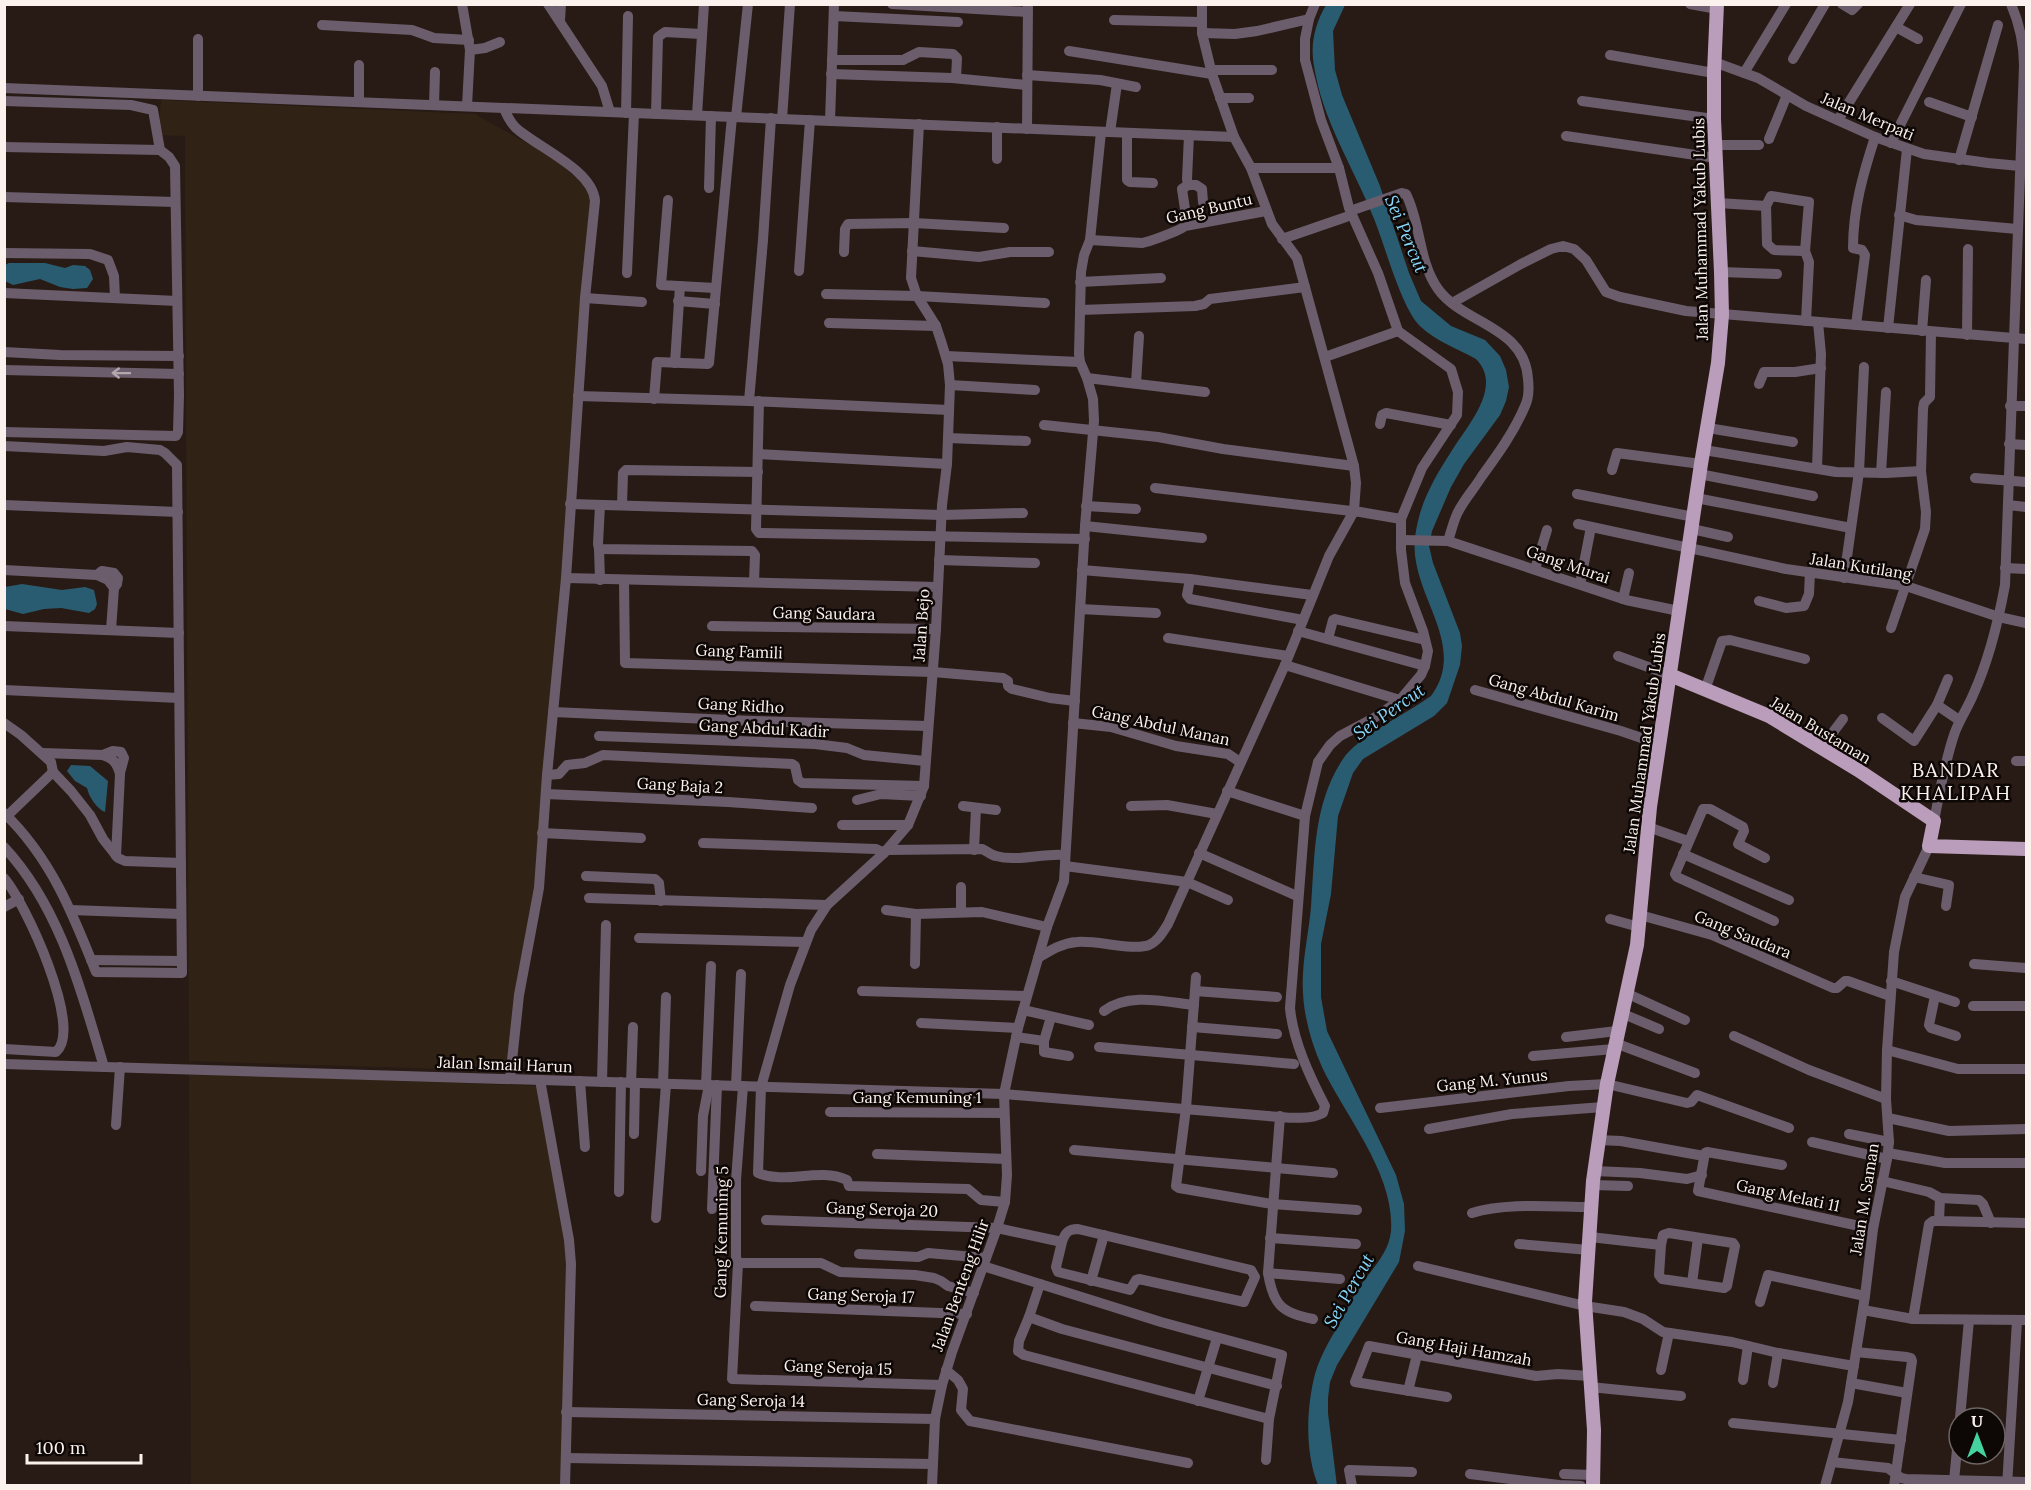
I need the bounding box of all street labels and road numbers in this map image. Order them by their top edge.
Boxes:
street label: Jalan Merpati [1818,87,1918,145]
street label: Jalan Muhammad Yakub Lubis [1688,118,1712,341]
street label: Gang Buntu [1164,188,1255,228]
street label: Gang Murai [1524,540,1612,588]
street label: Jalan Kutilang [1808,548,1914,584]
street label: Jalan Bejo [908,588,934,663]
street label: Gang Saudara [772,602,876,624]
street label: Jalan Muhammad Yakub Lubis [1618,631,1669,856]
street label: Gang Famili [695,639,783,663]
street label: Gang Abdul Karim [1486,669,1622,725]
street label: Jalan Bustaman [1766,692,1875,768]
street label: Gang Ridho [697,693,785,717]
street label: Gang Abdul Manan [1090,701,1232,749]
street label: Gang Abdul Kadir [698,715,830,741]
street label: Gang Baja 2 [636,773,724,797]
street label: Gang Saudara [1692,905,1794,963]
street label: Jalan Ismail Harun [436,1052,573,1076]
street label: Gang M. Yunus [1435,1064,1549,1096]
street label: Gang Kemuning 1 [852,1087,982,1107]
street label: Jalan M. Saman [1845,1141,1883,1257]
street label: Gang Kemuning 5 [710,1166,732,1298]
street label: Gang Melati 11 [1734,1174,1842,1216]
street label: Gang Seroja 20 [826,1197,939,1221]
street label: Jalan Benteng Hilir [926,1216,993,1355]
street label: Gang Seroja 17 [807,1283,915,1307]
street label: Gang Haji Hamzah [1394,1326,1534,1370]
street label: Gang Seroja 15 [784,1355,892,1379]
street label: Gang Seroja 14 [697,1389,806,1411]

